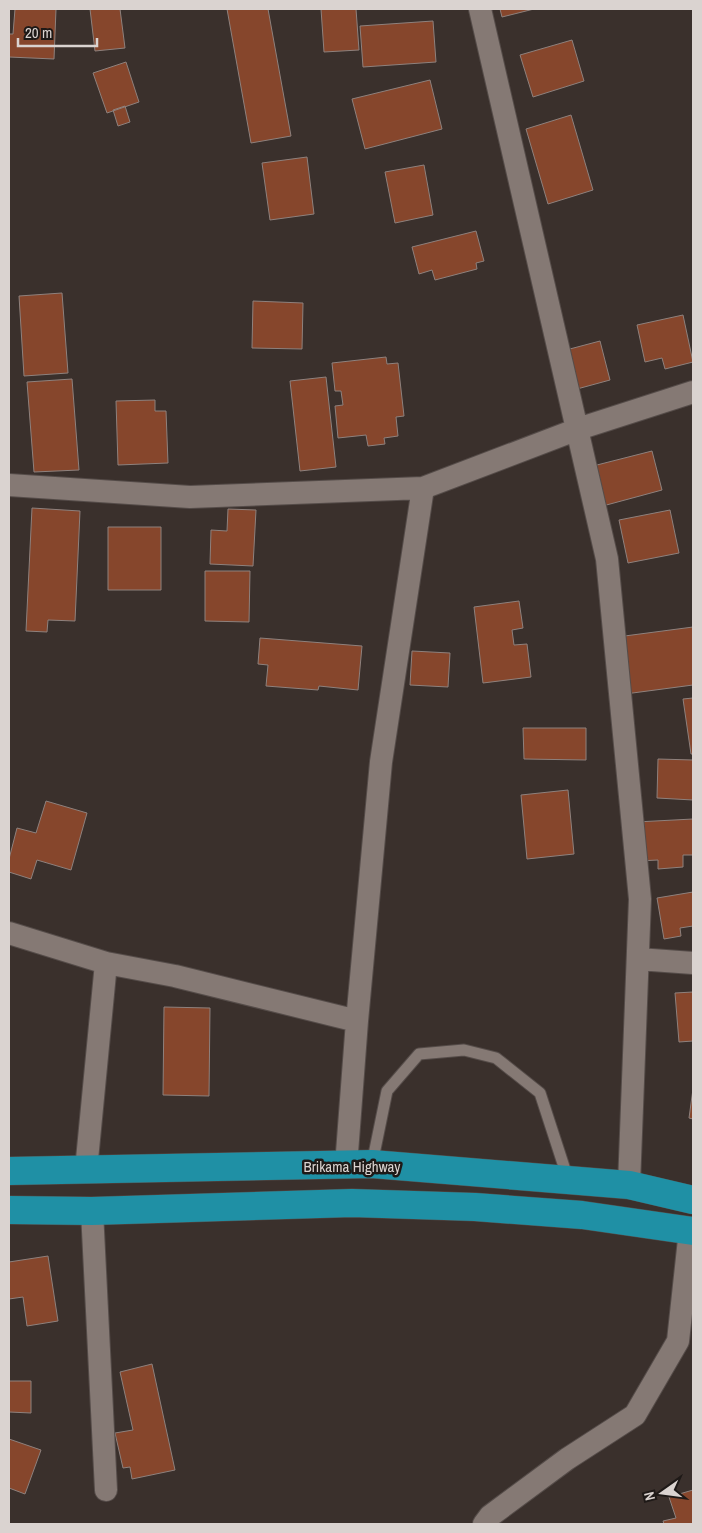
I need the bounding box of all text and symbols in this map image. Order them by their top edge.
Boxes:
scale bar [18,15,96,47]
text: 20 m [25,22,52,43]
street label: Brikama Highway [303,1156,401,1177]
north arrow [637,1468,687,1518]
text: N [640,1490,659,1502]

